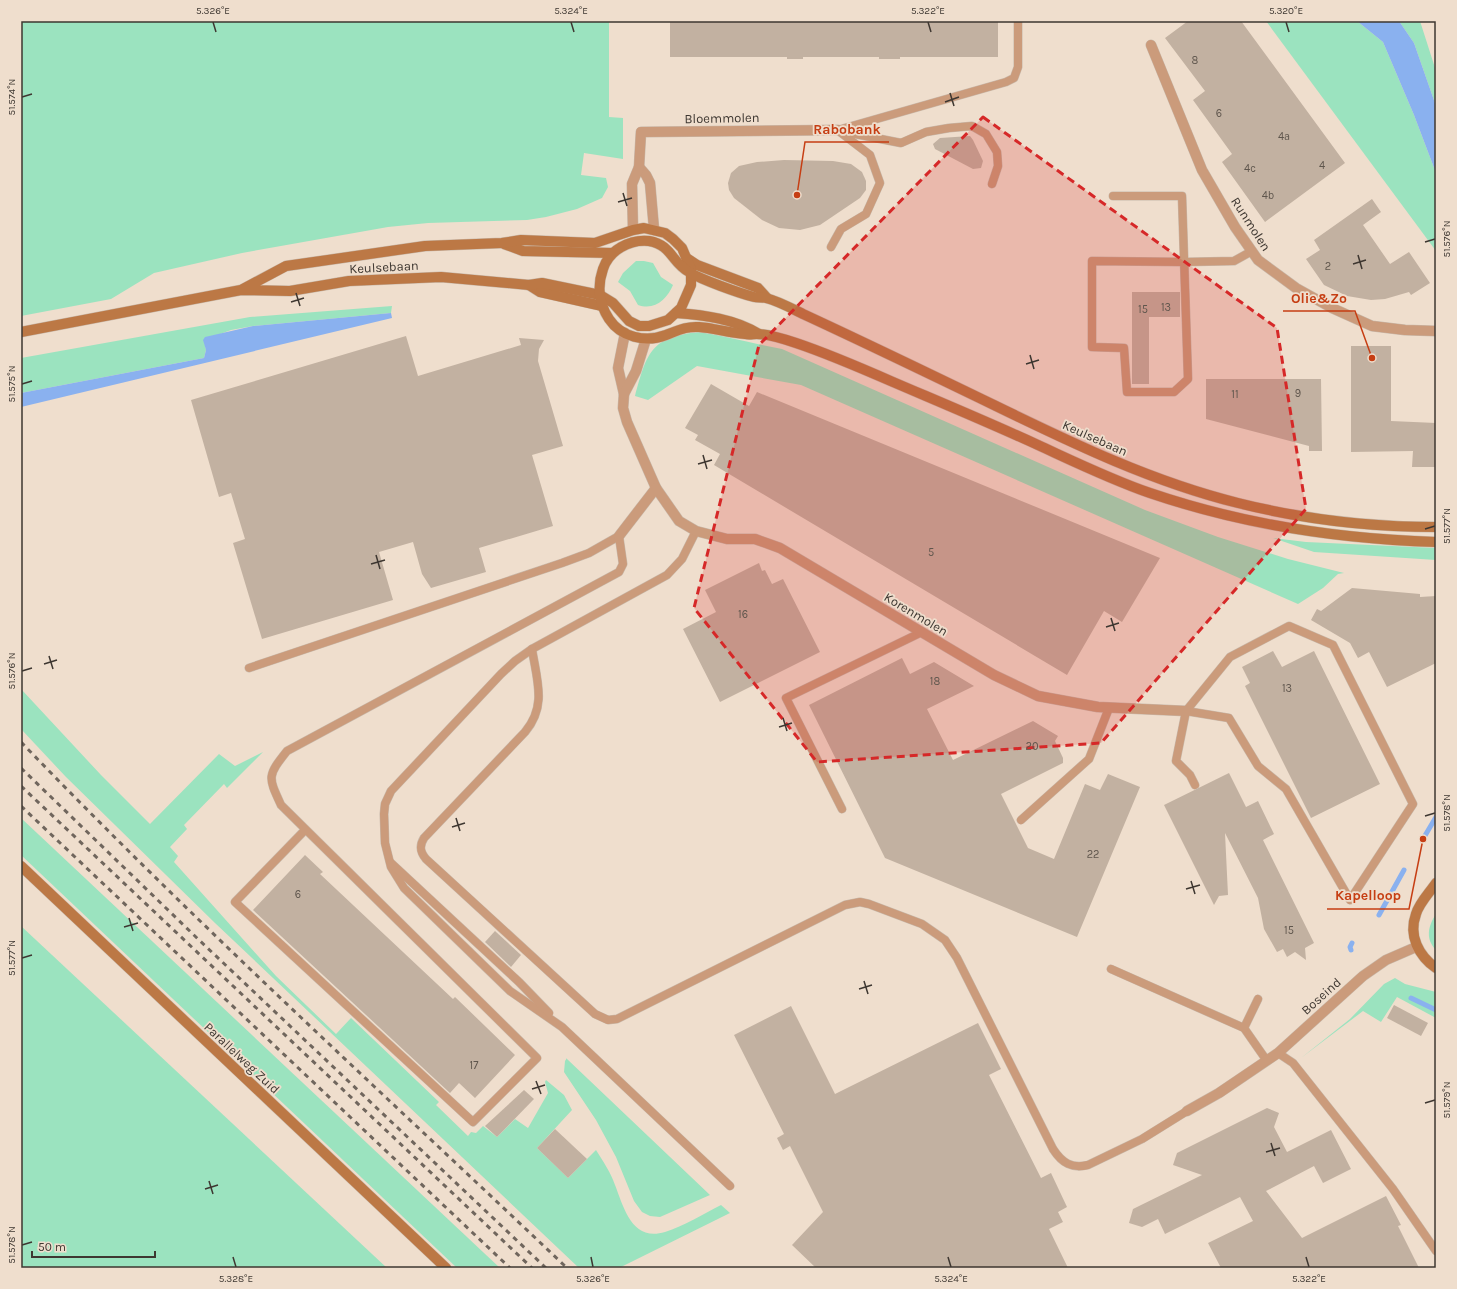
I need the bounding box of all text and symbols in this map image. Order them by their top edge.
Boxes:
text: 5.326°E [196,5,230,17]
text: 5.324°E [554,5,588,17]
text: 5.322°E [911,5,945,17]
text: 5.320°E [1269,5,1303,17]
house number: 8 [1192,54,1199,67]
text: 51.574°N [6,79,18,115]
house number: 6 [1216,107,1222,120]
street label: Bloemmolen [684,110,760,126]
callout: Rabobank [805,116,889,142]
text: Rabobank [813,121,881,138]
house number: 4a [1278,130,1290,143]
house number: 4 [1319,159,1325,172]
house number: 4c [1244,162,1256,175]
house number: 4b [1262,189,1274,202]
street label: Runmolen [1228,194,1274,254]
text: 51.576°N [1441,220,1453,258]
street label: Keulsebaan [349,258,419,276]
house number: 2 [1325,260,1331,273]
callout: Olie&Zo [1283,285,1355,311]
text: Olie&Zo [1291,290,1347,307]
house number: 13 [1161,301,1171,314]
house number: 15 [1138,303,1148,316]
text: 51.575°N [6,366,18,402]
house number: 9 [1295,387,1301,400]
house number: 11 [1231,388,1239,401]
street label: Keulsebaan [1060,417,1130,459]
text: 51.577°N [1441,508,1453,544]
house number: 5 [928,546,934,559]
street label: Korenmolen [881,589,951,639]
house number: 16 [738,608,748,621]
text: 51.576°N [6,652,18,690]
house number: 18 [930,675,940,688]
house number: 13 [1282,682,1292,695]
house number: 20 [1026,740,1038,753]
text: 51.578°N [1441,794,1453,832]
house number: 22 [1087,848,1099,861]
callout: Kapelloop [1327,883,1409,909]
text: Kapelloop [1335,887,1401,904]
house number: 6 [295,888,301,901]
house number: 15 [1284,924,1294,937]
text: 51.577°N [6,940,18,976]
street label: Boseind [1298,974,1344,1018]
street label: Parallelweg Zuid [201,1019,283,1097]
house number: 17 [470,1059,478,1072]
text: 51.579°N [1441,1081,1453,1119]
text: 51.578°N [6,1226,18,1264]
scale bar [32,1233,155,1259]
text: 50 m [38,1240,66,1254]
text: 5.328°E [219,1273,253,1285]
text: 5.326°E [576,1273,610,1285]
text: 5.324°E [934,1273,968,1285]
text: 5.322°E [1292,1273,1326,1285]

